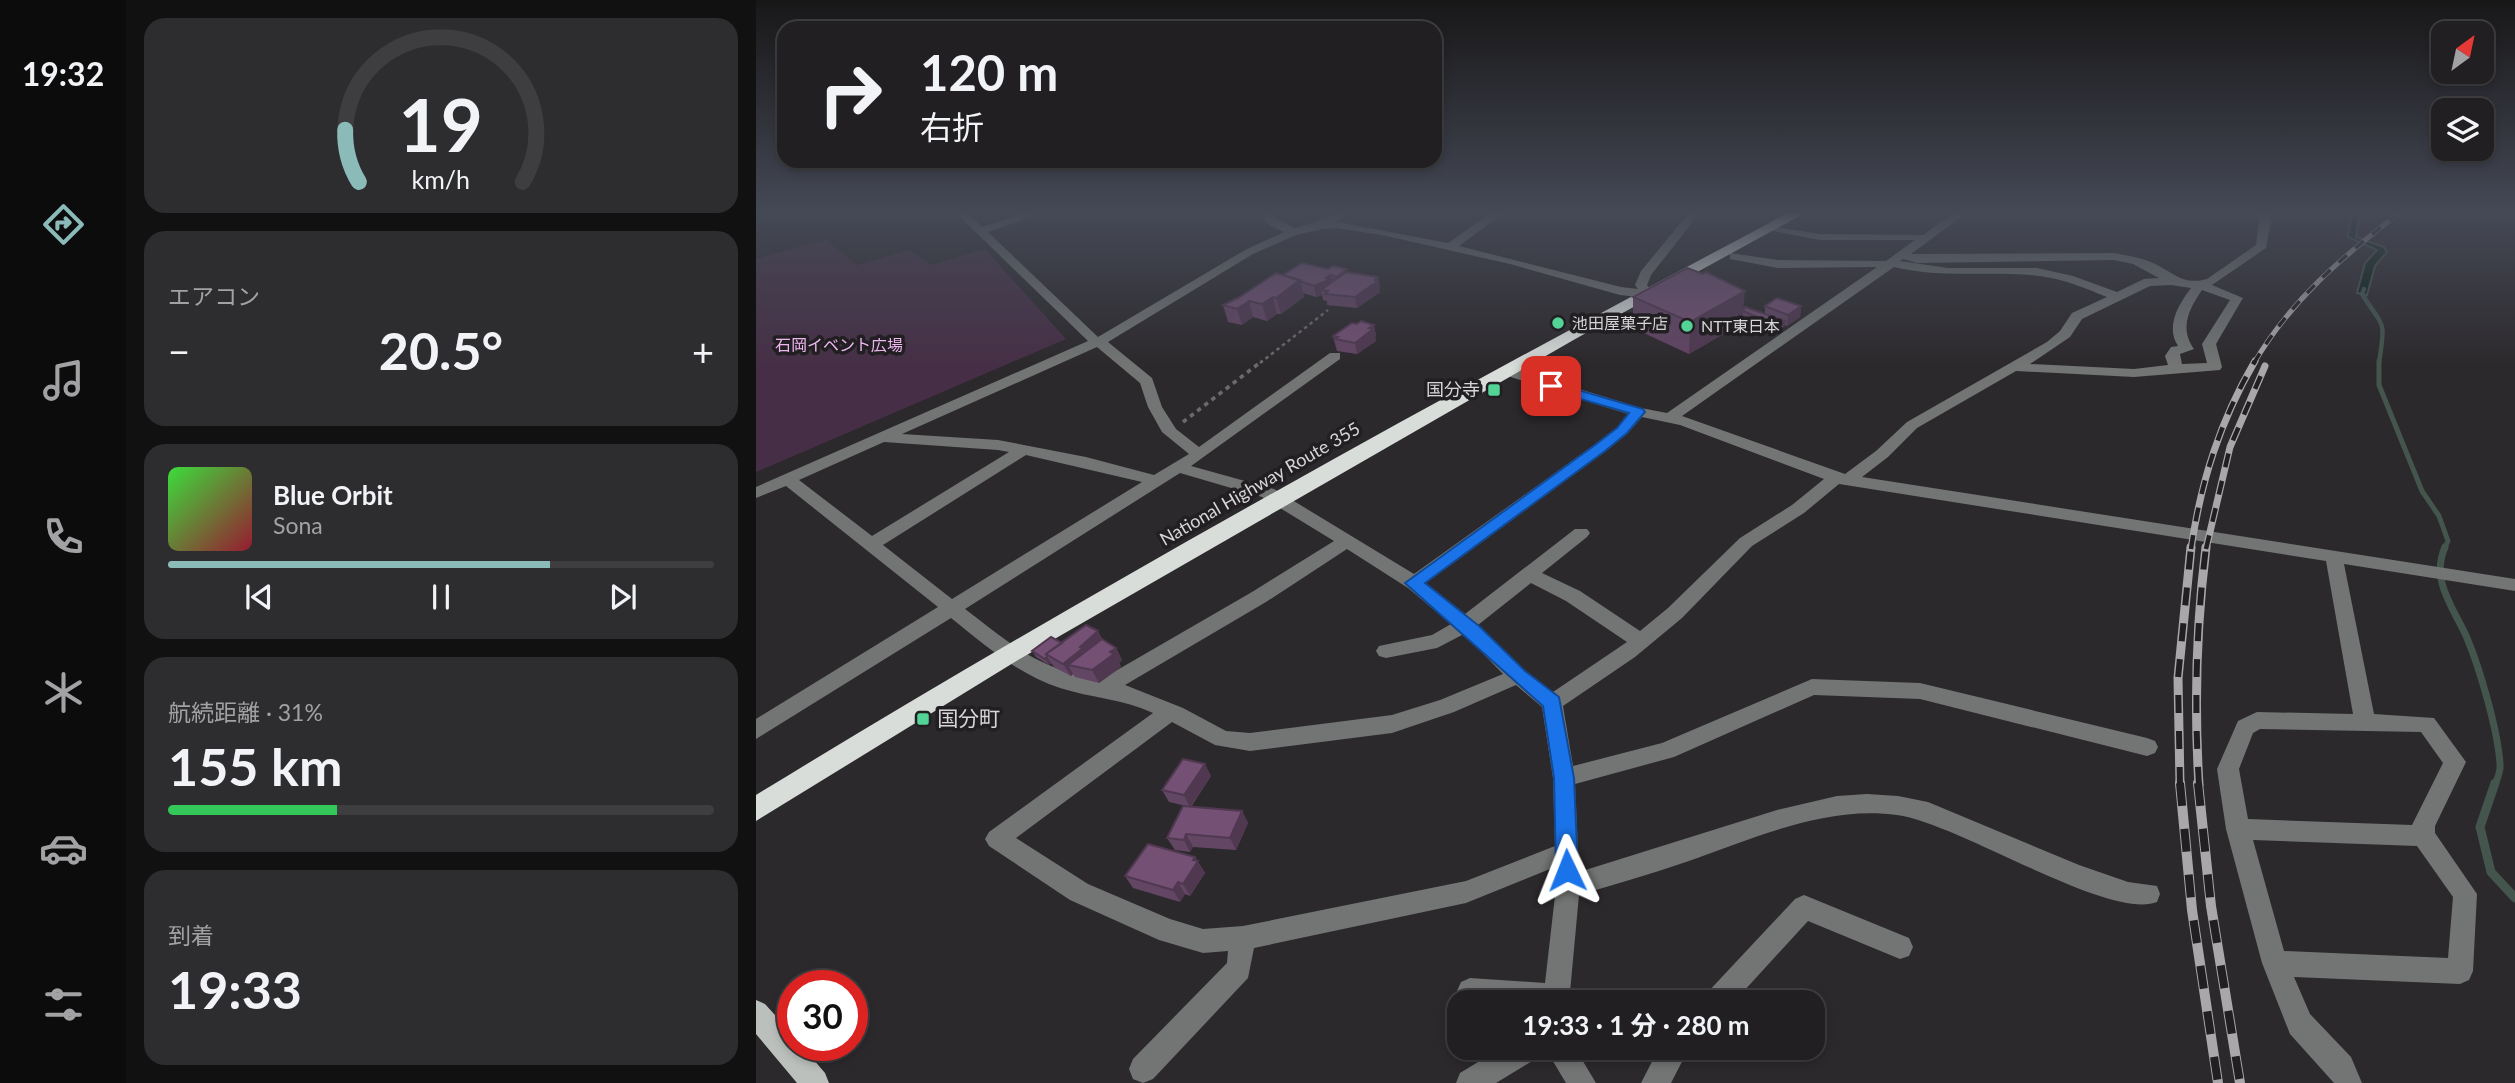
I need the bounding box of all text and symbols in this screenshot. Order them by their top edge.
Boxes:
north arrow [2431,21,2494,84]
map controls [2431,21,2494,161]
text: 120 m [920,43,1058,101]
icon: right [805,49,896,140]
text: 19:32 [22,54,104,93]
text: 19 [399,80,483,168]
button: layers [2431,98,2494,161]
text: 右折 [920,107,984,146]
text: km/h [412,163,470,193]
icon: directions [39,200,88,249]
text: エアコン [168,282,260,310]
place label: 池田屋菓子店 [1572,313,1668,332]
marker: 池田屋菓子店 [1550,315,1566,331]
place label: NTT東日本 [1701,316,1780,335]
marker: NTT東日本 [1679,318,1695,334]
text: 20.5° [379,319,503,381]
text: − [168,328,190,374]
text: + [692,328,714,374]
park label: 石岡イベント広場 [775,335,903,354]
icon: music [39,356,88,405]
pin [1521,356,1581,416]
icon: arrive [1532,367,1570,405]
place label: 国分寺 [1426,378,1480,400]
marker: 国分寺 [1486,382,1502,398]
street label: National Highway Route 355 [1155,417,1364,550]
text: Blue Orbit [273,479,393,511]
text: Sona [273,511,323,539]
icon: phone [39,512,88,561]
icon: previous [240,578,278,616]
icon: pause [422,578,460,616]
icon: next [604,578,642,616]
icon: climate [39,668,88,717]
text: 航続距離 · 31% [168,698,323,726]
place label: 国分町 [937,705,1000,730]
marker: 国分町 [915,711,931,727]
text: 155 km [168,735,342,797]
icon: car [39,824,88,873]
position arrow [1530,833,1604,907]
text: 到着 [168,921,214,949]
text: 19:33 [168,958,302,1020]
speed limit sign: 30 [777,970,868,1061]
icon: filters [39,980,88,1029]
text: 19:33 · 1 分 · 280 m [1522,1009,1750,1041]

